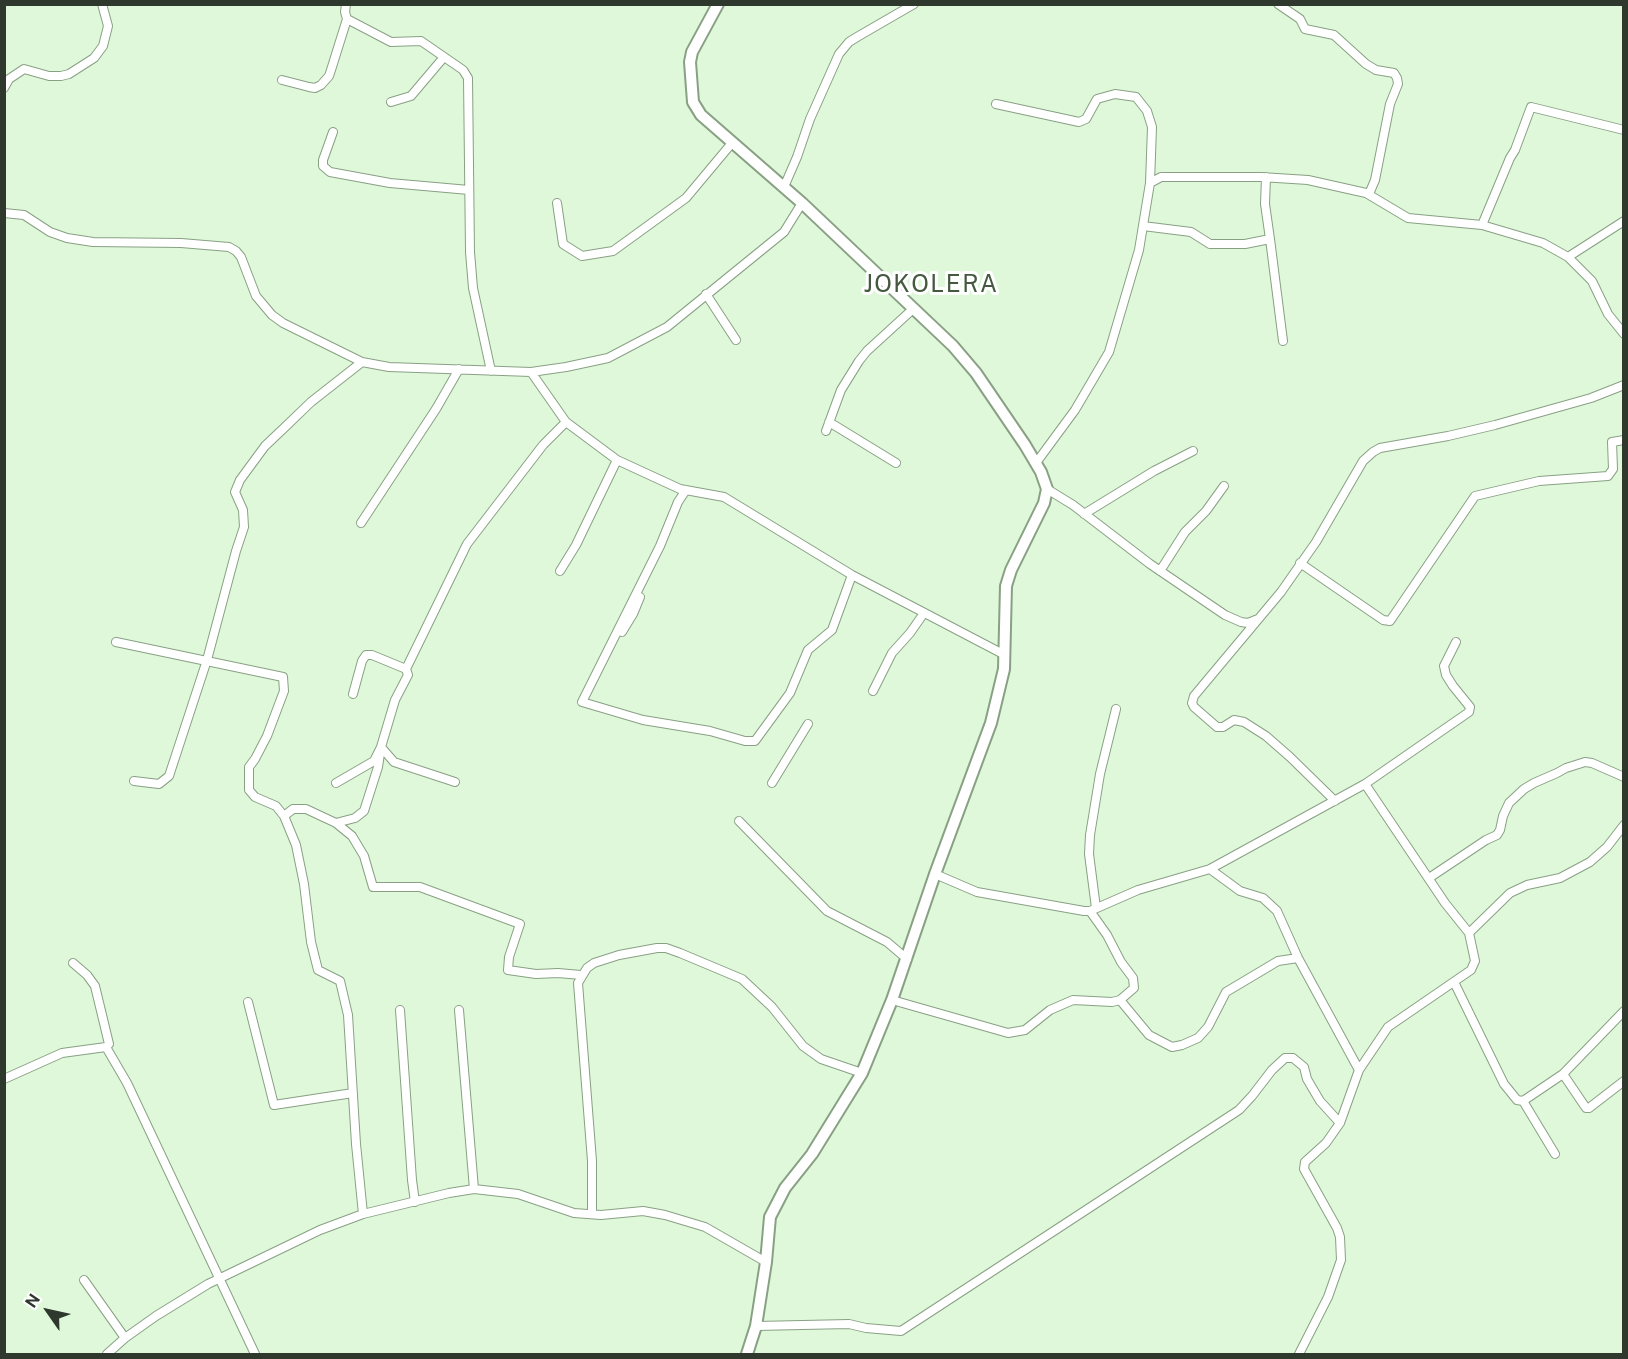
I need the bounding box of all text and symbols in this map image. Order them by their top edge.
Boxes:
district label: JOKOLERA [863,271,999,299]
north arrow [18,1281,78,1341]
text: N [21,1290,44,1311]

